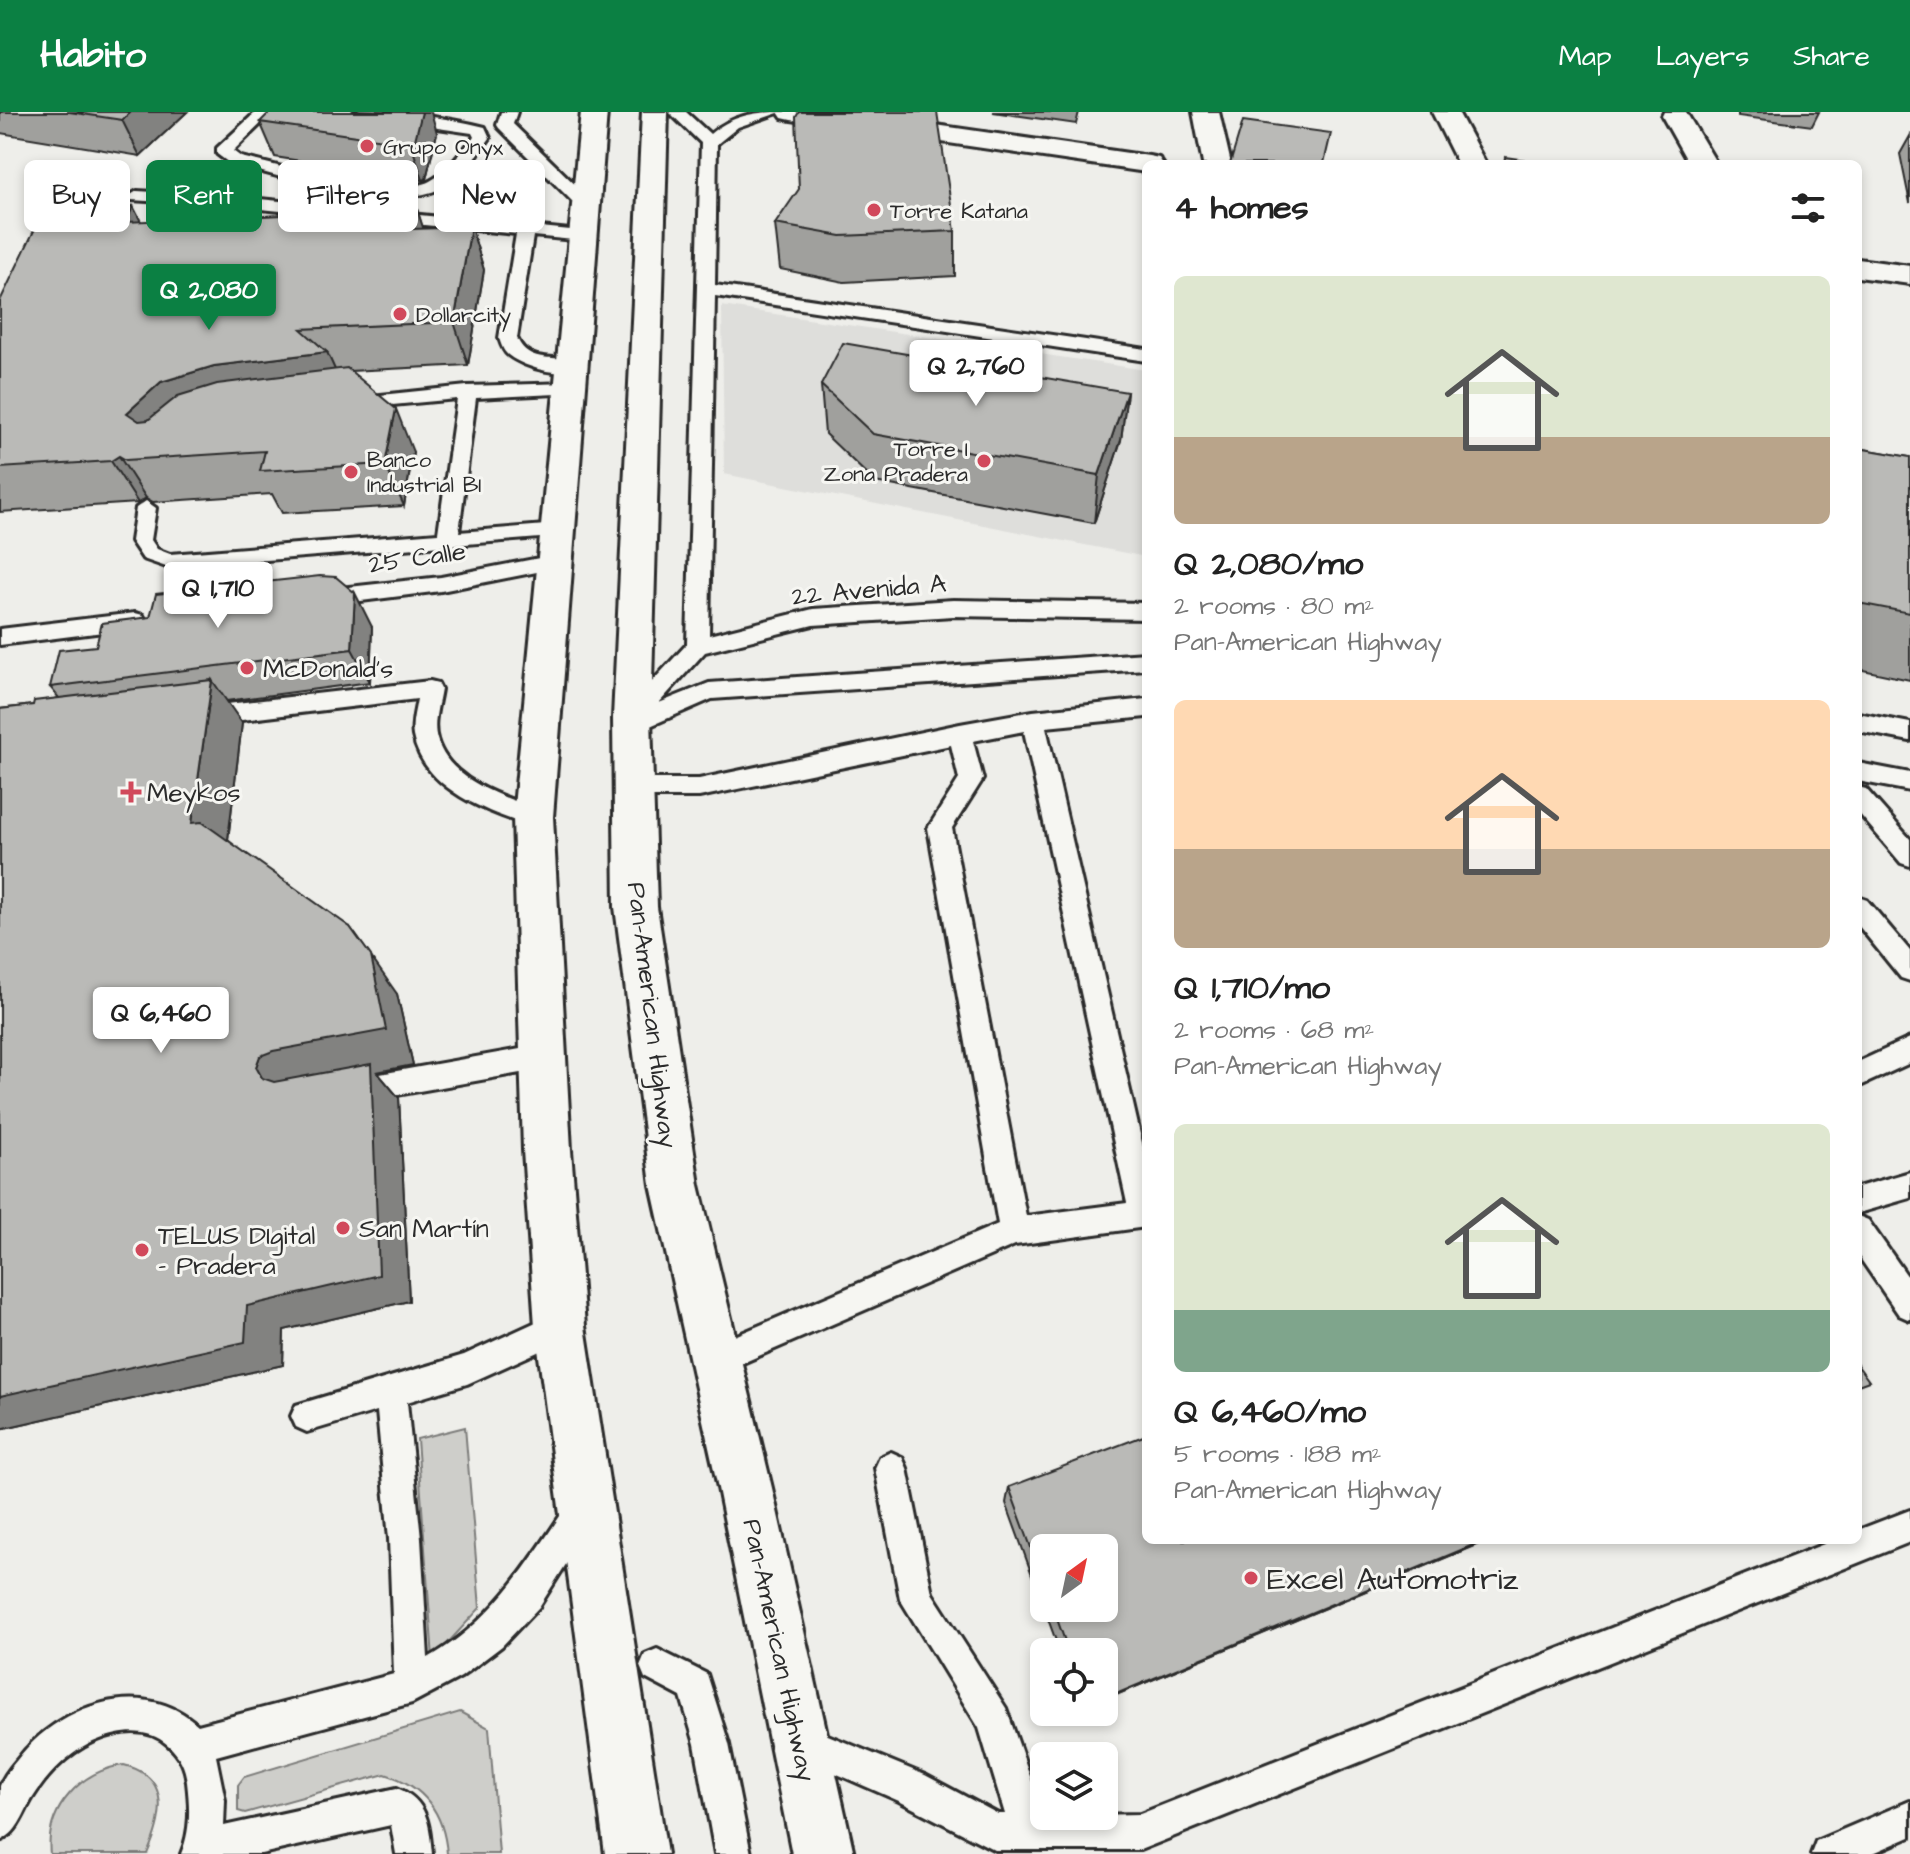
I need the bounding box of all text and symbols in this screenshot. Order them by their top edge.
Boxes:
text: Habito [40,30,146,82]
text: Map [1559,37,1612,76]
text: Layers [1656,37,1749,76]
text: Share [1793,37,1870,76]
place label: Grupo Onyx [383,132,504,164]
marker: Grupo Onyx [358,137,376,155]
chip: Buy [24,160,130,232]
chip: Rent [146,160,262,232]
chip: Filters [278,160,418,232]
chip: New [434,160,545,232]
text: 4 homes [1174,184,1309,232]
icon: filters [1786,186,1830,230]
place label: Torre Katana [890,196,1028,227]
marker: Torre Katana [865,201,883,219]
pin: Q 2,080 [135,264,283,332]
text: Q 2,080 [160,272,258,308]
place label: Dollarcity [416,300,511,332]
marker: Dollarcity [391,305,409,323]
icon: home [1430,328,1574,472]
pin: Q 2,760 [902,340,1050,408]
text: Q 2,760 [927,348,1025,384]
place label: Torre I Zona Pradera [823,434,968,490]
place label: Banco Industrial BI [367,445,482,501]
marker: Torre I Zona Pradera [975,452,993,470]
marker: Banco Industrial BI [342,463,360,481]
street label: 25 Calle [366,533,468,583]
text: Q 2,080/mo [1174,540,1363,588]
pin: Q 1,710 [144,562,292,630]
street label: 22 Avenida A [790,565,948,615]
text: Q 1,710 [182,570,254,606]
text: 2 rooms · 80 m² [1174,588,1374,624]
text: Pan-American Highway [1174,624,1442,660]
place label: McDonald's [263,651,393,687]
marker: McDonald's [238,659,256,677]
icon: home [1430,752,1574,896]
place label: Meykos [147,775,241,813]
marker: Meykos [122,783,140,801]
street label: Pan-American Highway [616,880,686,1150]
text: Q 1,710/mo [1174,964,1330,1012]
pin: Q 6,460 [87,987,235,1055]
text: Q 6,460 [111,995,211,1031]
text: 2 rooms · 68 m² [1174,1012,1374,1048]
text: Pan-American Highway [1174,1048,1442,1084]
icon: home [1430,1176,1574,1320]
place label: San Martín [359,1211,489,1247]
place label: TELUS DIgital - Pradera [158,1218,315,1284]
marker: San Martín [334,1219,352,1237]
marker: TELUS DIgital - Pradera [133,1241,151,1259]
text: Q 6,460/mo [1174,1388,1366,1436]
text: 5 rooms · 188 m² [1174,1436,1382,1472]
text: Pan-American Highway [1174,1472,1442,1508]
street label: Pan-American Highway [732,1516,824,1785]
north arrow [1030,1534,1118,1622]
map controls [1030,1534,1118,1830]
place label: Excel Automotriz [1267,1557,1518,1602]
marker: Excel Automotriz [1242,1569,1260,1587]
button: locate [1030,1638,1118,1726]
button: layers [1030,1742,1118,1830]

